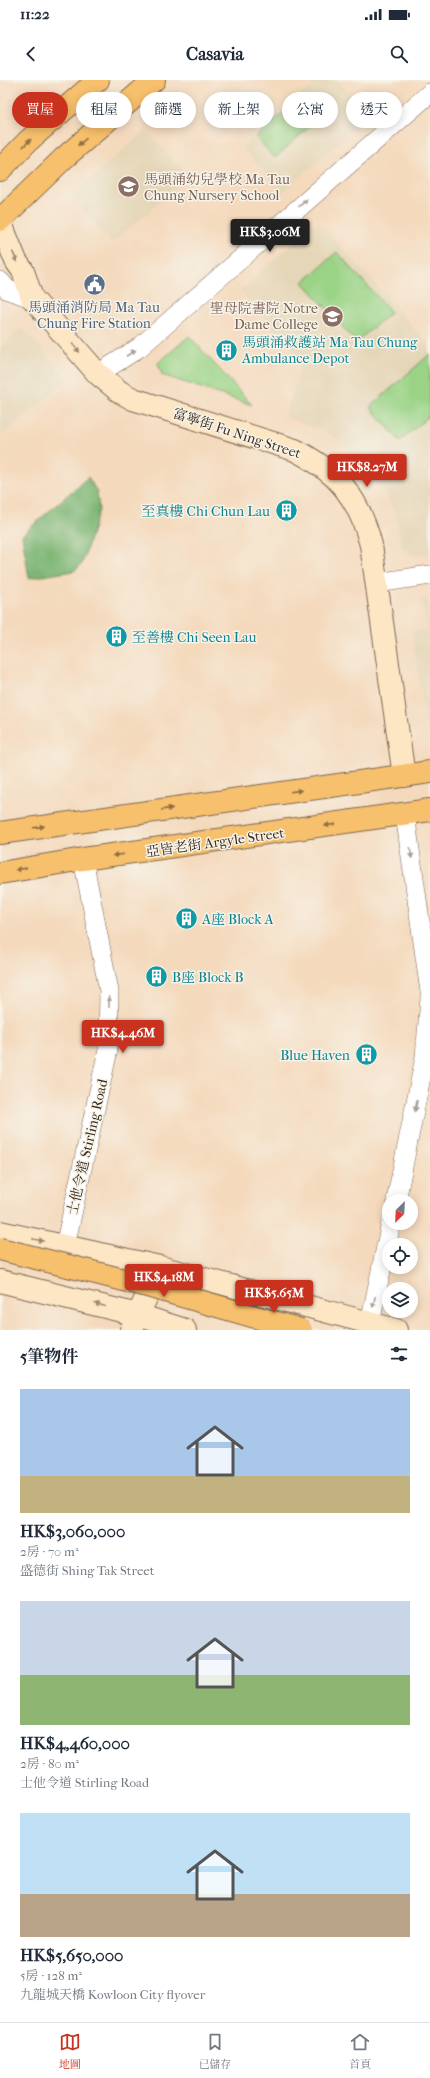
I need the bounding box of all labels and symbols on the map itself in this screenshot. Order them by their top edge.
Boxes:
one-way arrow [22,138,32,147]
one-way arrow [77,138,87,147]
place label: 馬頭涌幼兒學校 Ma Tau Chung Nursery School [144,171,290,204]
school or university icon: 馬頭涌幼兒學校 Ma Tau Chung Nursery School [116,174,142,200]
one-way arrow [298,199,307,208]
pin: HK$3.06M [229,219,311,253]
one-way arrow [12,252,18,263]
public building icon: 馬頭涌消防局 Ma Tau Chung Fire Station [81,272,107,298]
place label: 馬頭涌消防局 Ma Tau Chung Fire Station [28,299,160,332]
place label: 聖母院書院 Notre Dame College [210,300,318,333]
school or university icon: 聖母院書院 Notre Dame College [320,303,346,329]
place label: 馬頭涌救護站 Ma Tau Chung Ambulance Depot [241,334,418,367]
building icon: 馬頭涌救護站 Ma Tau Chung Ambulance Depot [214,337,240,363]
one-way arrow [71,343,80,354]
one-way arrow [126,349,136,357]
street label: 富寧街 Fu Ning Street [171,405,303,462]
pin: HK$8.27M [326,454,408,488]
building icon: 至真樓 Chi Chun Lau [273,498,299,524]
place label: 至真樓 Chi Chun Lau [142,503,270,520]
building icon: 至善樓 Chi Seen Lau [104,624,130,650]
place label: 至善樓 Chi Seen Lau [132,629,257,646]
one-way arrow [290,788,302,795]
one-way arrow [161,806,173,812]
one-way arrow [324,822,336,828]
one-way arrow [33,824,45,830]
street label: 亞皆老街 Argyle Street [145,824,285,861]
one-way arrow [408,847,414,859]
one-way arrow [112,852,124,858]
one-way arrow [15,866,28,872]
building icon: A座 Block A [174,906,200,932]
place label: A座 Block A [201,911,274,928]
building icon: B座 Block B [144,964,170,990]
place label: B座 Block B [172,969,244,986]
one-way arrow [106,995,112,1008]
pin: HK$4.46M [82,1020,164,1054]
building icon: Blue Haven [353,1042,379,1068]
place label: Blue Haven [280,1047,350,1064]
street label: 士他令道 Stirling Road [64,1077,111,1217]
one-way arrow [412,1100,418,1112]
north arrow [382,1194,418,1230]
one-way arrow [32,1238,44,1244]
pin: HK$4.18M [123,1264,205,1298]
pin: HK$5.65M [233,1280,315,1314]
one-way arrow [371,1296,377,1308]
one-way arrow [94,1302,106,1308]

